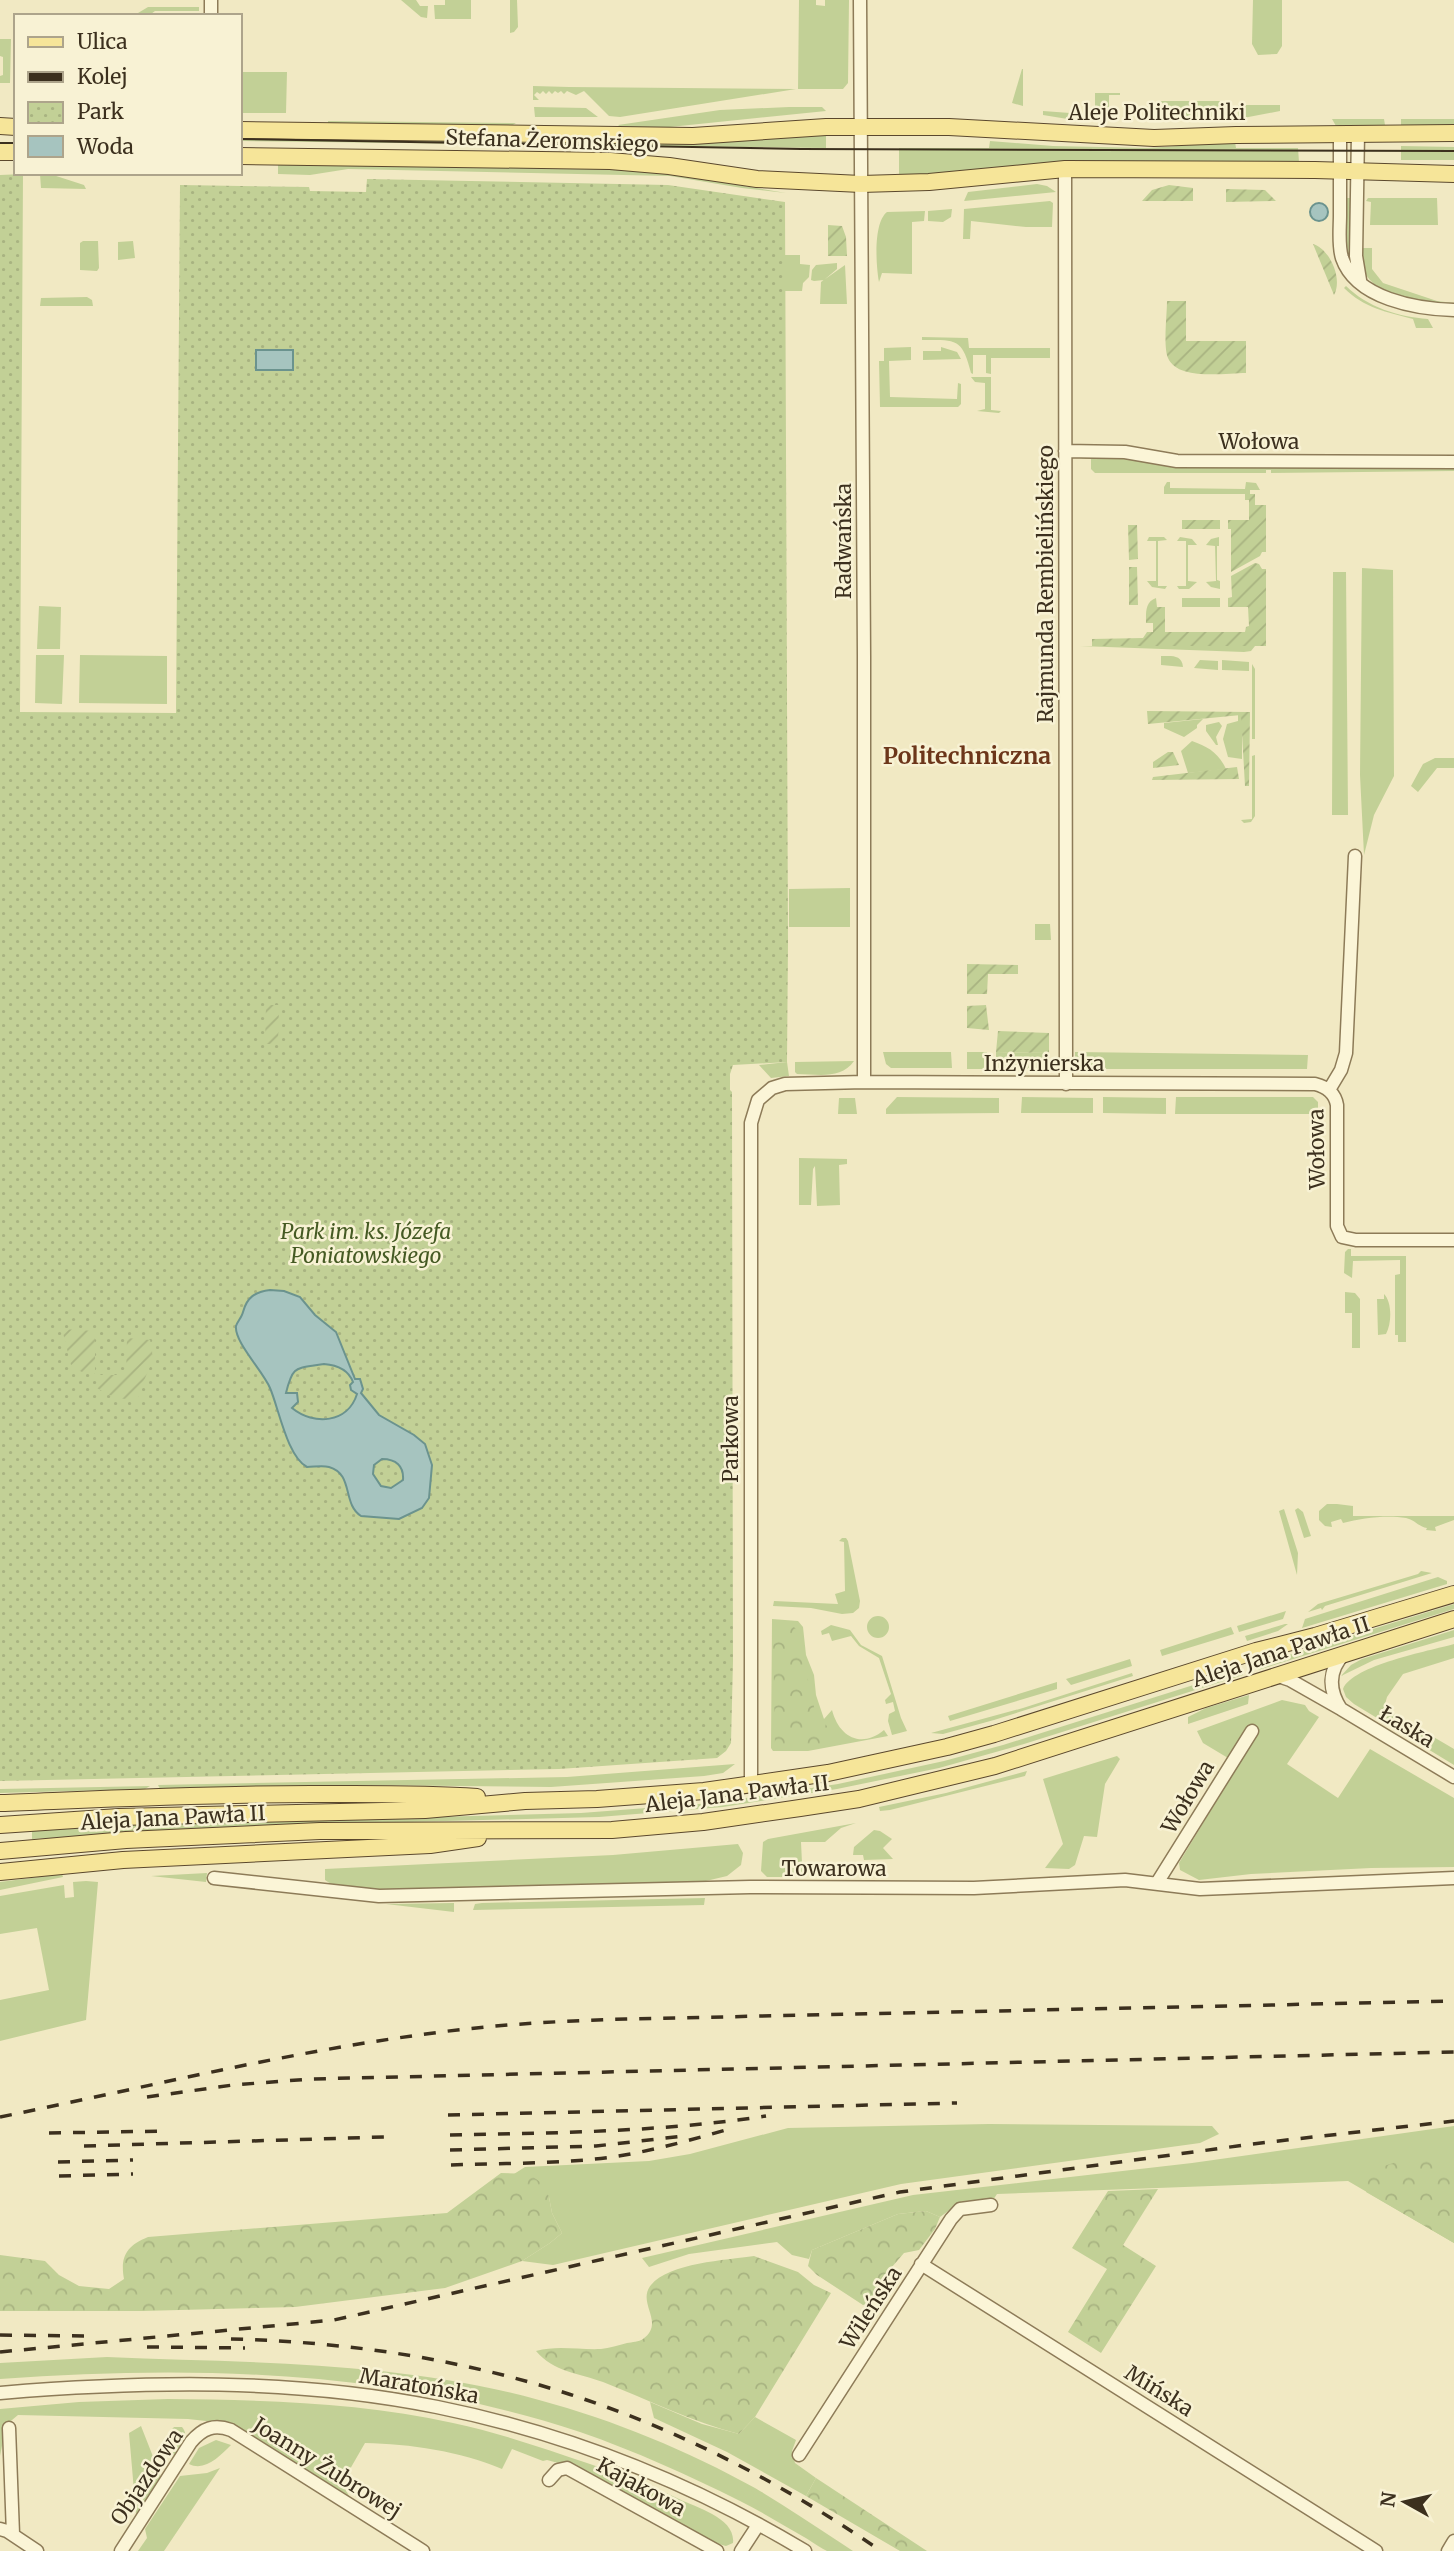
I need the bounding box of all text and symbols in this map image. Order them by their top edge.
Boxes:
legend [14,14,242,175]
text: Ulica [77,28,127,55]
text: Kolej [77,63,128,90]
text: Park [77,98,124,125]
street label: Aleje Politechniki [1067,99,1246,126]
street label: Stefana Żeromskiego [445,123,659,158]
text: Woda [76,133,134,160]
street label: Wołowa [1218,428,1299,455]
street label: Rajmunda Rembielińskiego [1032,445,1059,723]
street label: Radwańska [830,483,857,599]
district label: Politechniczna [883,741,1051,770]
street label: Inżynierska [984,1050,1104,1077]
street label: Wołowa [1302,1108,1331,1191]
park label: Park im. ks. Józefa Poniatowskiego [281,1218,451,1269]
street label: Parkowa [717,1395,744,1483]
street label: Aleja Jana Pawła II [1188,1610,1373,1693]
street label: Łaska [1375,1700,1440,1753]
street label: Wołowa [1155,1755,1220,1839]
street label: Aleja Jana Pawła II [642,1769,830,1818]
street label: Aleja Jana Pawła II [79,1799,266,1836]
street label: Towarowa [781,1855,887,1882]
street label: Wileńska [833,2261,907,2355]
street label: Mińska [1120,2359,1199,2422]
street label: Maratońska [357,2362,481,2409]
street label: Joanny Żubrowej [247,2411,407,2524]
street label: Objazdowa [104,2423,189,2530]
street label: Kajakowa [592,2451,690,2522]
north arrow [1370,2467,1440,2537]
text: N [1375,2491,1401,2509]

